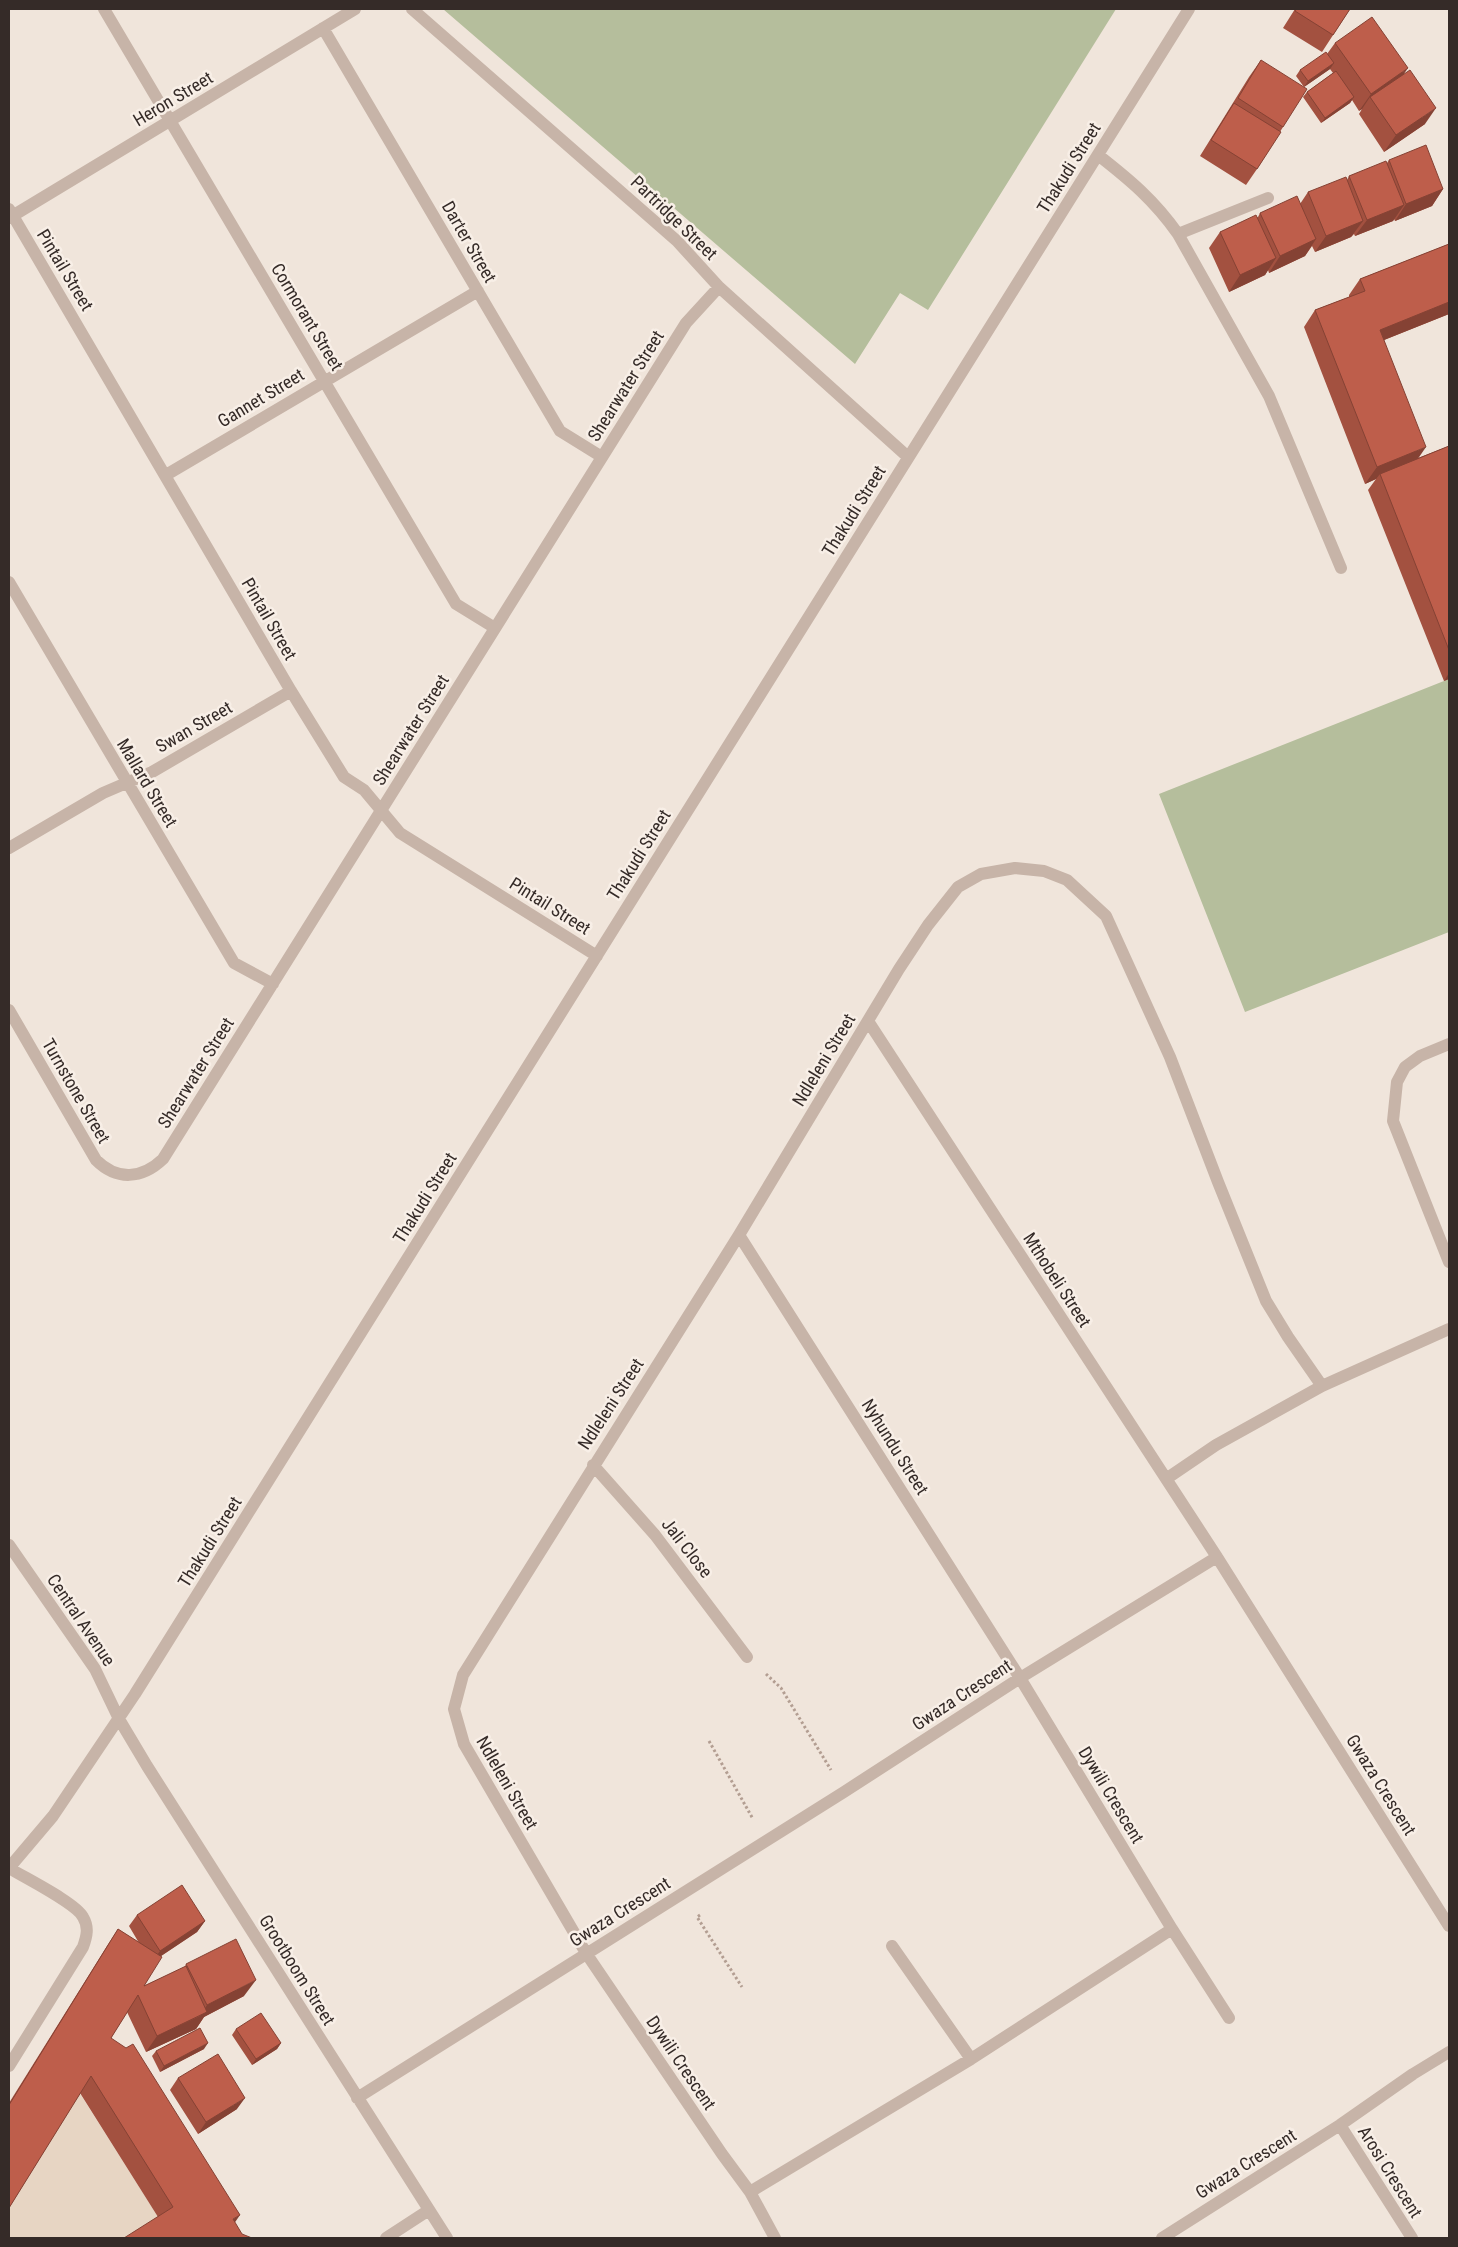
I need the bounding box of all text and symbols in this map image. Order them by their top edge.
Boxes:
street label: Heron Street [129,67,216,130]
street label: Thakudi Street [1032,119,1105,217]
street label: Partridge Street [627,171,722,264]
street label: Darter Street [438,197,501,286]
street label: Pintail Street [33,225,98,314]
street label: Cormorant Street [267,259,348,374]
street label: Shearwater Street [583,326,668,445]
street label: Gannet Street [214,364,308,431]
street label: Thakudi Street [817,462,890,560]
street label: Pintail Street [237,574,301,664]
street label: Shearwater Street [368,670,453,789]
street label: Swan Street [152,696,236,757]
street label: Mallard Street [113,735,182,831]
street label: Thakudi Street [602,806,675,904]
street label: Pintail Street [506,872,595,939]
street label: Ndleleni Street [788,1010,859,1110]
street label: Shearwater Street [153,1013,238,1132]
street label: Turnstone Street [38,1035,115,1147]
street label: Thakudi Street [388,1149,461,1247]
street label: Mthobeli Street [1019,1228,1096,1331]
street label: Ndleleni Street [573,1354,648,1453]
street label: Nyhundu Street [858,1395,933,1498]
street label: Thakudi Street [173,1493,246,1591]
street label: Jali Close [658,1514,717,1582]
street label: Central Avenue [43,1570,120,1670]
street label: Gwaza Crescent [908,1655,1015,1735]
street label: Gwaza Crescent [1342,1731,1421,1839]
street label: Ndleleni Street [472,1732,543,1833]
street label: Dywili Crescent [1074,1743,1148,1847]
street label: Gwaza Crescent [566,1872,674,1951]
street label: Grootboom Street [255,1911,340,2029]
street label: Dywili Crescent [642,2012,721,2114]
street label: Arosi Crescent [1354,2122,1427,2221]
street label: Gwaza Crescent [1192,2124,1300,2203]

